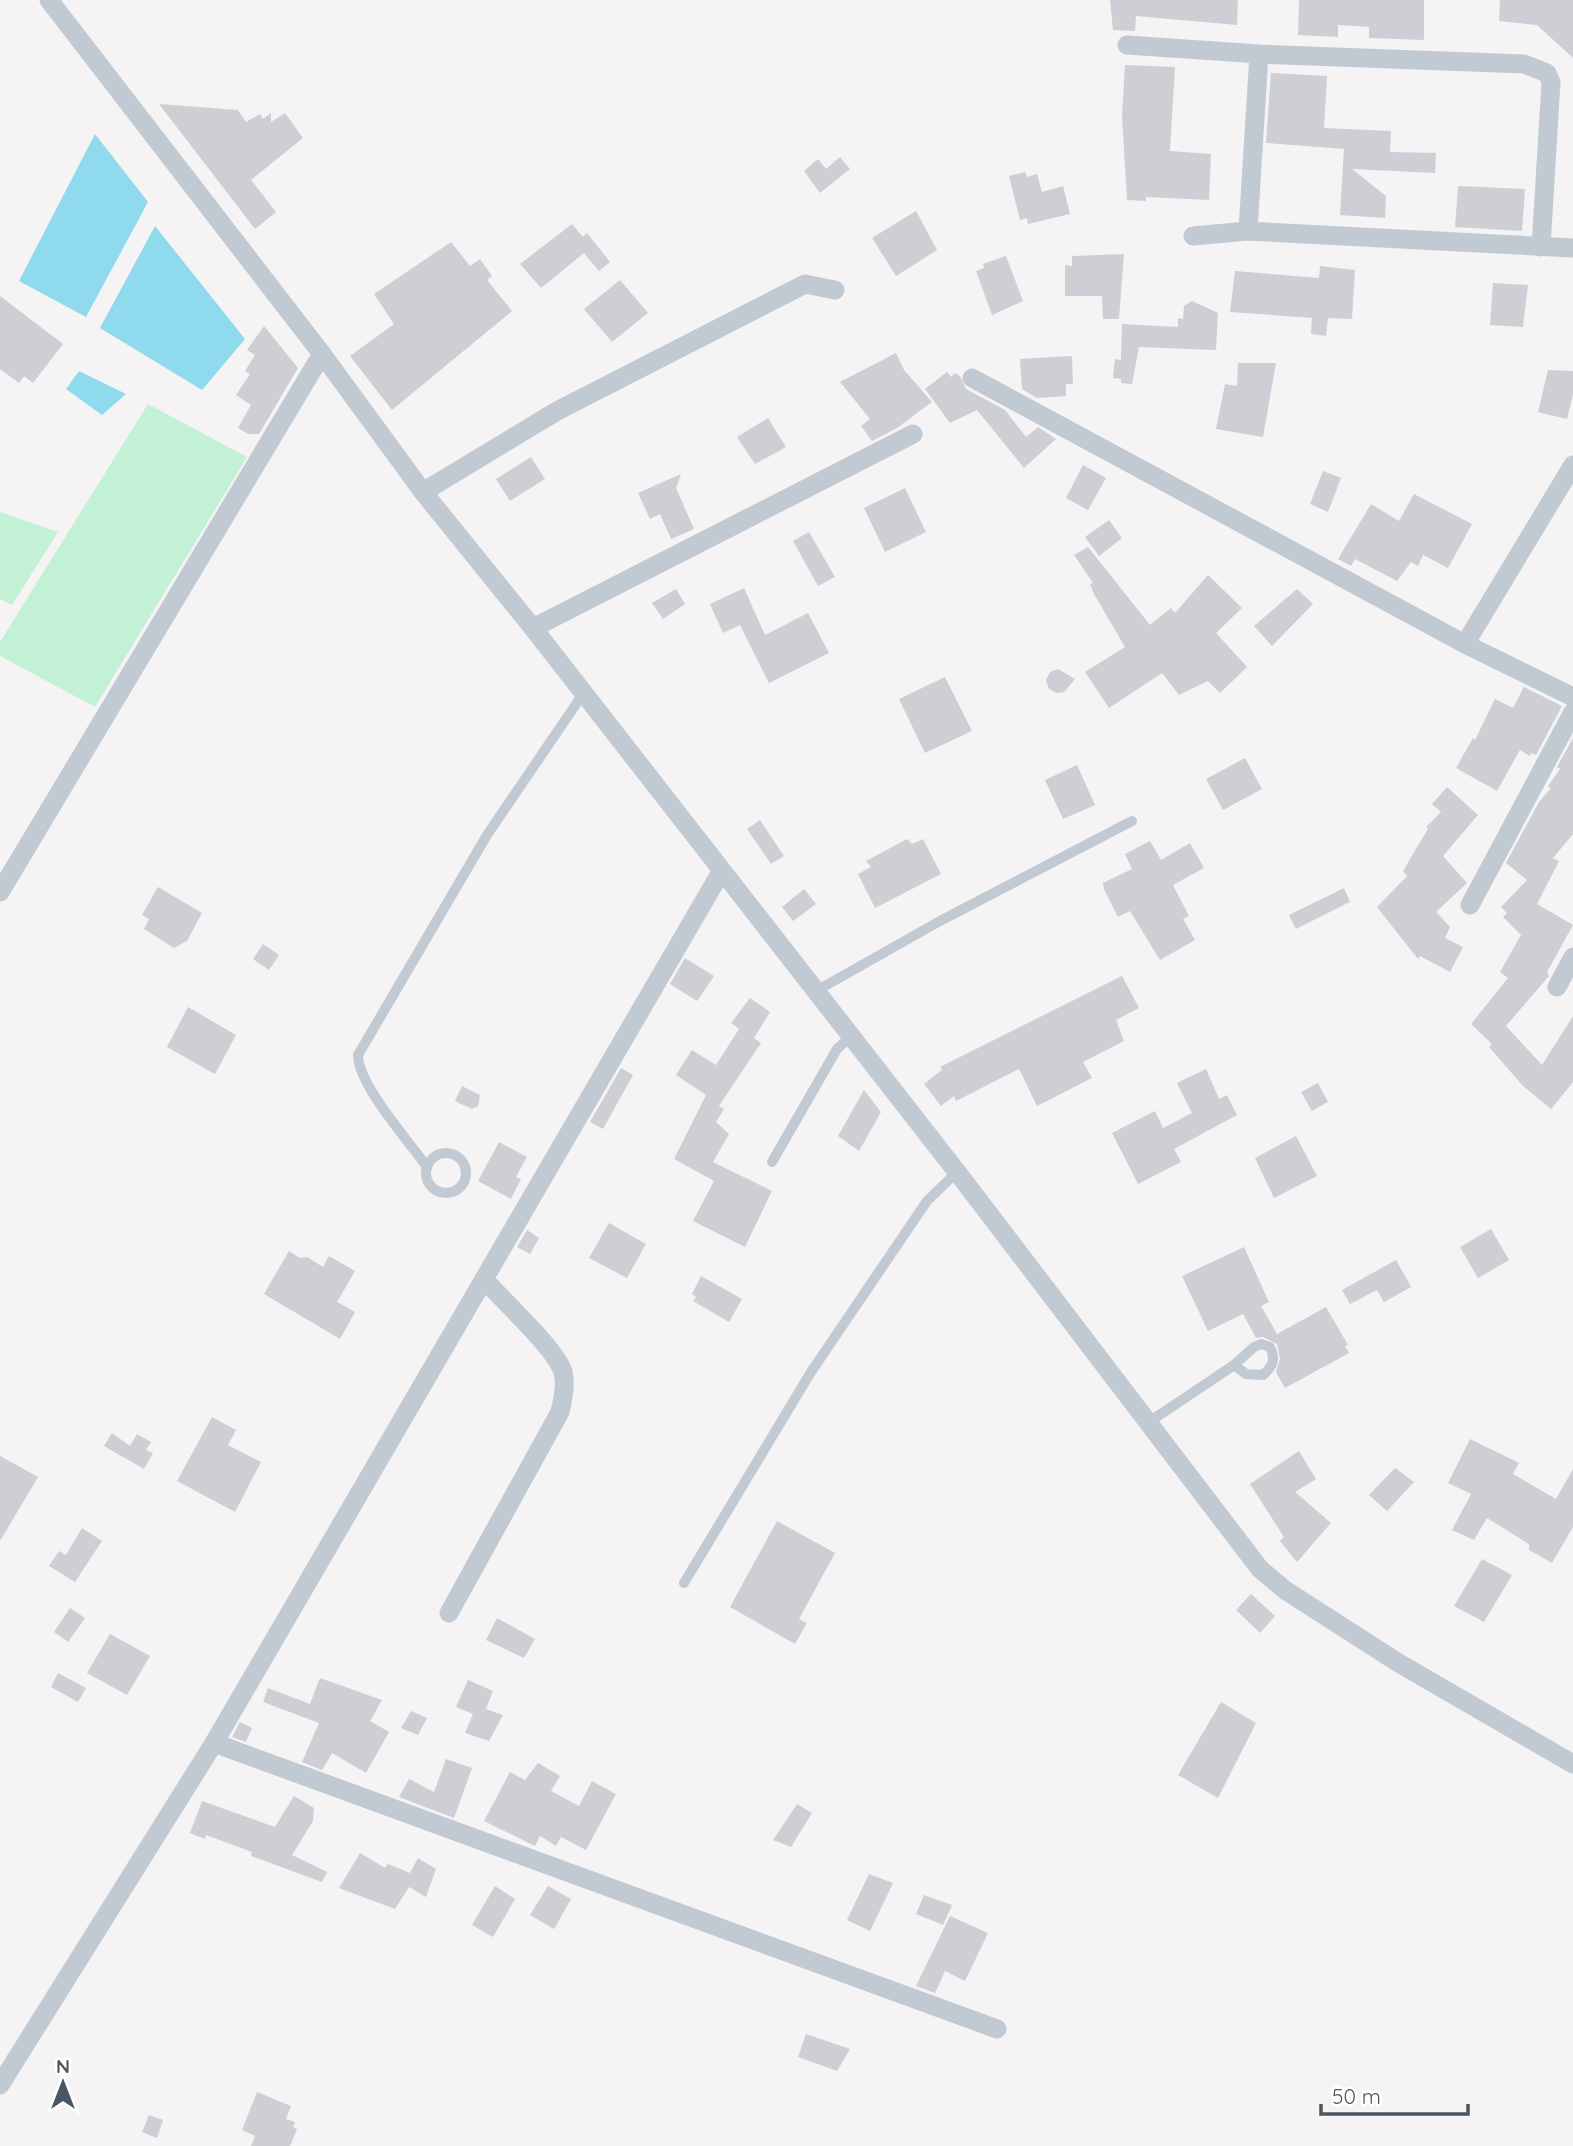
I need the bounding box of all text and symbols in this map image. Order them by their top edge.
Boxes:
north arrow [28,2048,98,2118]
text: N [56,2054,70,2078]
scale bar [1321,2072,1468,2116]
text: 50 m [1332,2083,1381,2109]

